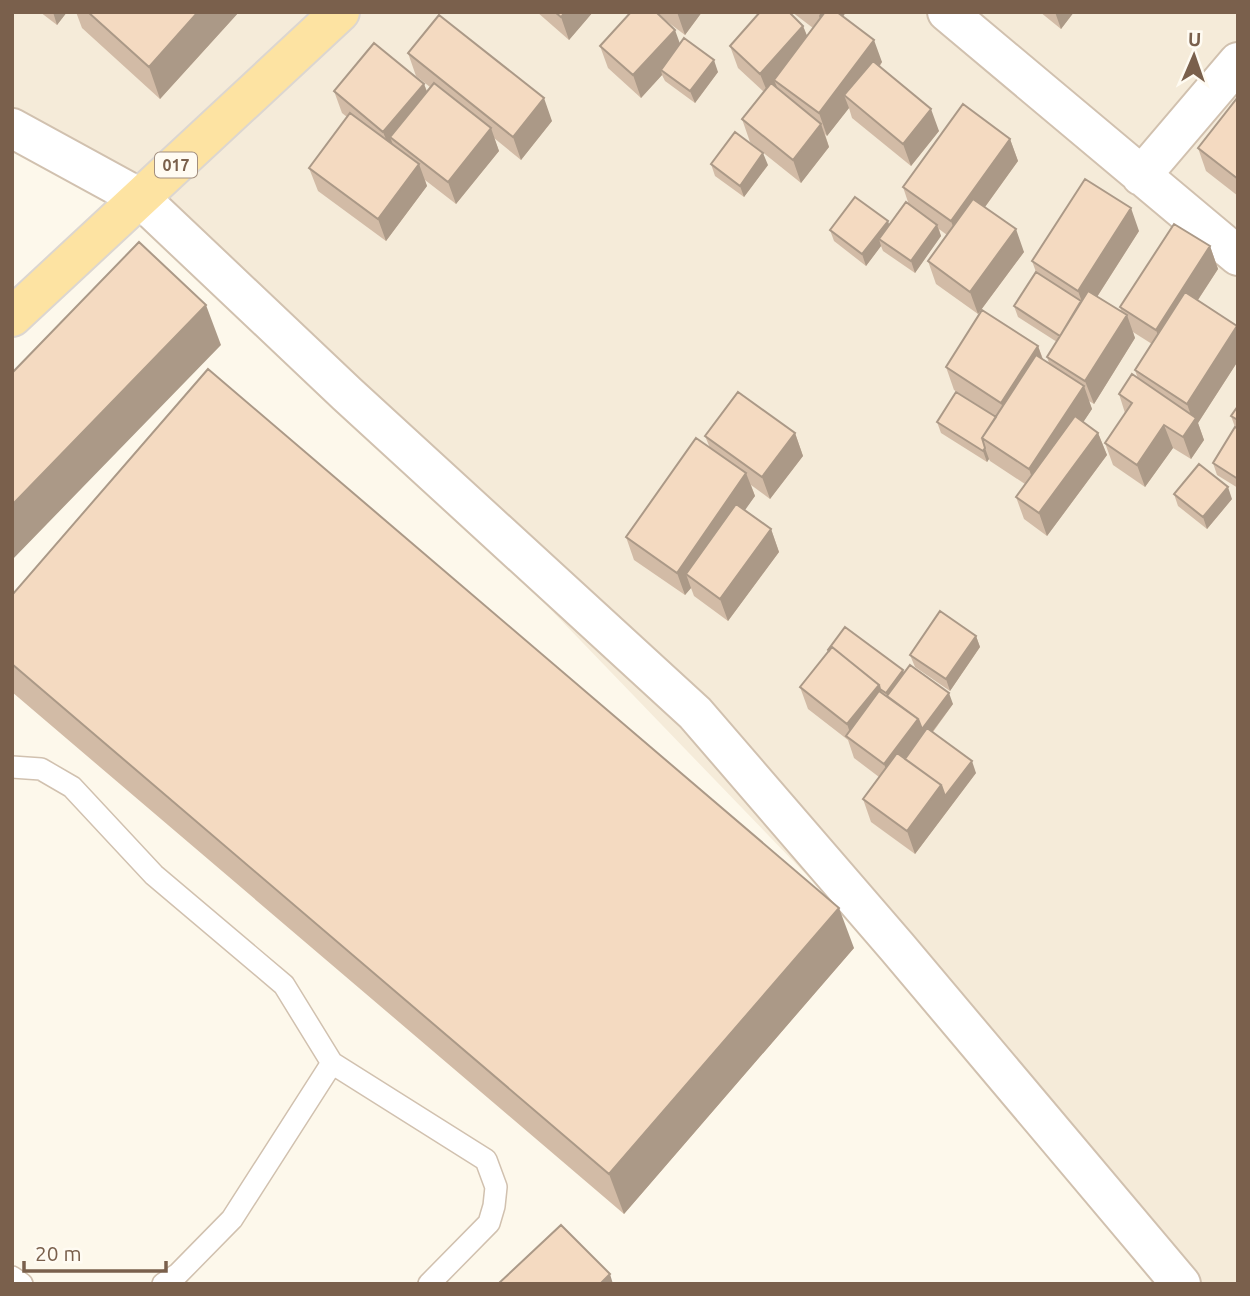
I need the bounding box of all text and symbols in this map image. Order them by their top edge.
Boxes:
north arrow [1159,21,1229,91]
text: U [1188,28,1202,50]
road number: 017 [155,153,197,178]
scale bar [24,1230,166,1274]
text: 20 m [35,1241,82,1265]

